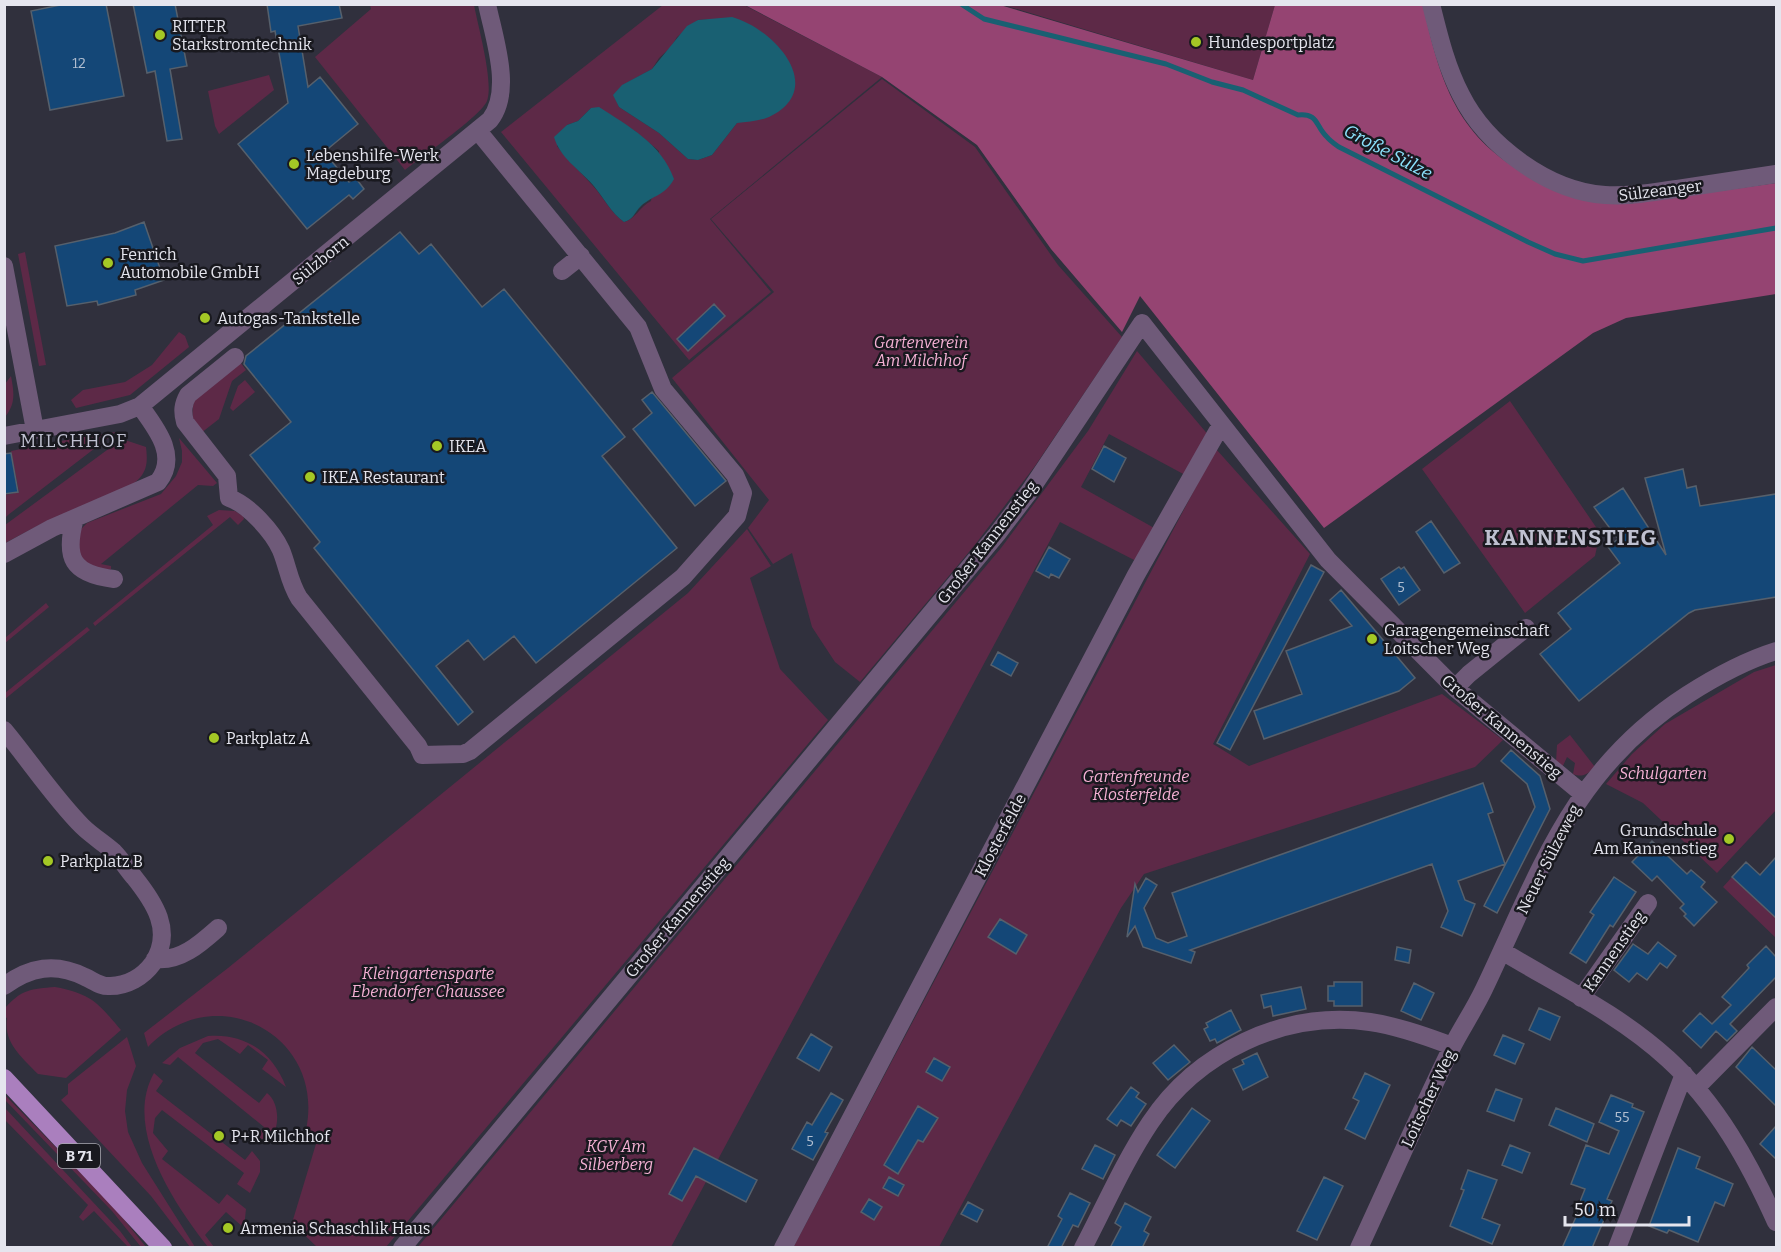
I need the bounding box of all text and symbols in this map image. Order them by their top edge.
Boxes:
place label: RITTER Starkstromtechnik [172,17,312,54]
marker: RITTER Starkstromtechnik [153,28,167,42]
place label: Hundesportplatz [1208,33,1335,52]
marker: Hundesportplatz [1189,35,1203,49]
house number: 12 [72,55,86,72]
water label: Große Sülze [1340,120,1436,184]
place label: Lebenshilfe-Werk Magdeburg [306,146,439,183]
marker: Lebenshilfe-Werk Magdeburg [287,157,301,171]
street label: Sülzeanger [1617,176,1703,205]
street label: Sülzborn [288,232,352,289]
place label: Fenrich Automobile GmbH [120,245,260,282]
marker: Fenrich Automobile GmbH [101,256,115,270]
place label: Autogas-Tankstelle [217,309,360,328]
marker: Autogas-Tankstelle [198,311,212,325]
park label: Gartenverein Am Milchhof [874,333,969,370]
district label: MILCHHOF [20,430,128,452]
place label: IKEA [449,437,487,456]
marker: IKEA [430,439,444,453]
place label: IKEA Restaurant [322,468,445,487]
marker: IKEA Restaurant [303,470,317,484]
street label: Großer Kannenstieg [933,477,1042,608]
district label: KANNENSTIEG [1484,524,1658,551]
house number: 5 [1397,579,1405,596]
place label: Garagengemeinschaft Loitscher Weg [1384,621,1550,658]
marker: Garagengemeinschaft Loitscher Weg [1365,632,1379,646]
street label: Großer Kannenstieg [1438,670,1566,782]
place label: Parkplatz A [226,729,311,748]
marker: Parkplatz A [207,731,221,745]
park label: Schulgarten [1619,764,1707,783]
park label: Gartenfreunde Klosterfelde [1083,767,1189,804]
street label: Klosterfelde [971,791,1030,880]
street label: Neuer Sülzeweg [1513,801,1584,917]
place label: Grundschule Am Kannenstieg [1593,821,1717,858]
marker: Grundschule Am Kannenstieg [1722,832,1736,846]
place label: Parkplatz B [60,852,143,871]
street label: Großer Kannenstieg [621,853,733,981]
marker: Parkplatz B [41,854,55,868]
street label: Kannenstieg [1580,907,1649,995]
park label: Kleingartensparte Ebendorfer Chaussee [351,964,505,1001]
street label: Loitscher Weg [1398,1046,1459,1150]
house number: 55 [1615,1109,1629,1126]
place label: P+R Milchhof [231,1127,331,1146]
marker: P+R Milchhof [212,1129,226,1143]
house number: 5 [806,1133,814,1150]
park label: KGV Am Silberberg [579,1137,653,1174]
road number: B 71 [58,1144,100,1168]
scale bar [1565,1189,1690,1227]
text: 50 m [1574,1199,1616,1221]
place label: Armenia Schaschlik Haus [240,1219,431,1238]
marker: Armenia Schaschlik Haus [221,1221,235,1235]

